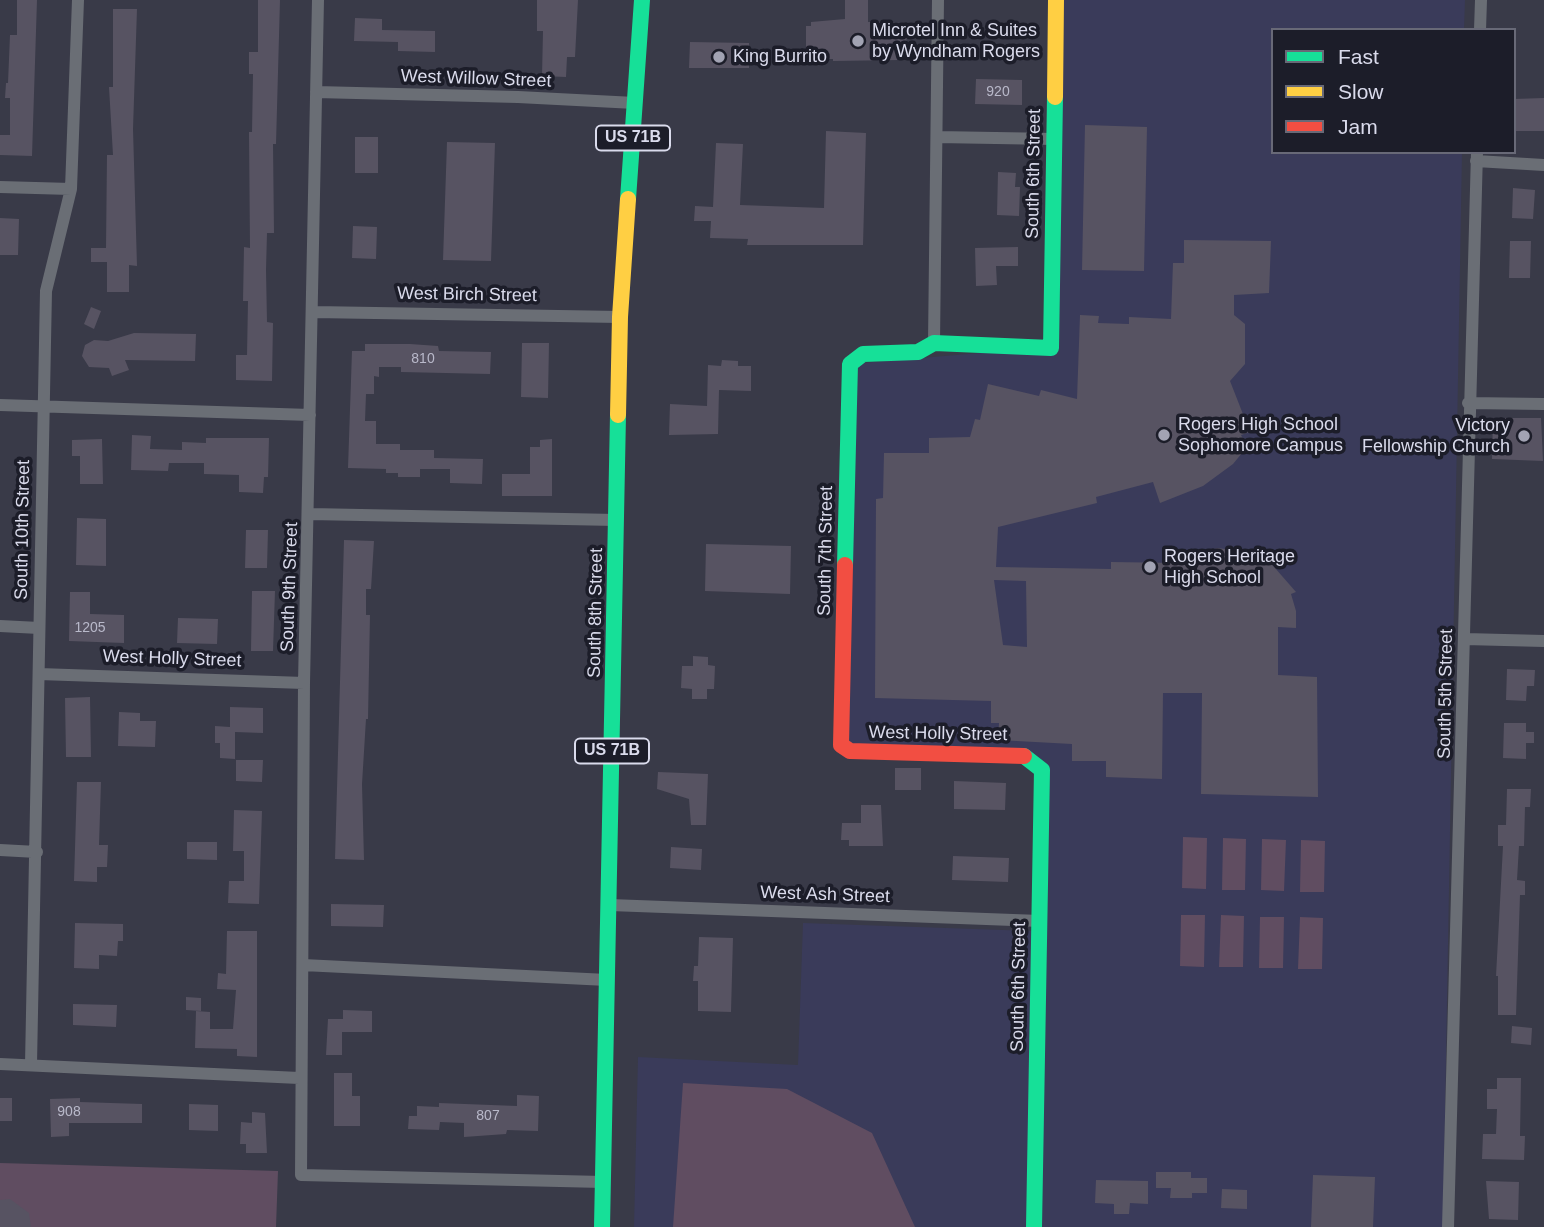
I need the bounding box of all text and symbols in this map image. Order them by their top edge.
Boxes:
place label: Microtel Inn & Suites by Wyndham Rogers [872,20,1040,62]
legend [1271,28,1516,154]
marker: Microtel Inn & Suites by Wyndham Rogers [850,33,866,49]
text: Fast [1338,45,1379,68]
place label: King Burrito [733,46,827,68]
marker: King Burrito [711,49,727,65]
street label: West Willow Street [400,66,552,92]
text: Slow [1338,80,1384,103]
house number: 920 [986,84,1010,100]
street label: South 6th Street [1022,109,1046,239]
text: Jam [1338,115,1378,138]
road number: US 71B [596,126,670,150]
street label: West Birch Street [397,283,537,307]
house number: 810 [411,351,435,367]
place label: Rogers High School Sophomore Campus [1178,414,1343,457]
place label: Victory Fellowship Church [1362,415,1510,458]
marker: Rogers High School Sophomore Campus [1156,427,1172,443]
marker: Victory Fellowship Church [1516,428,1532,444]
street label: South 10th Street [11,460,35,600]
street label: South 7th Street [814,486,838,616]
street label: South 9th Street [277,522,303,652]
place label: Rogers Heritage High School [1164,546,1295,588]
street label: South 8th Street [584,548,608,678]
marker: Rogers Heritage High School [1142,559,1158,575]
house number: 1205 [74,620,106,636]
street label: South 5th Street [1434,629,1458,759]
street label: West Holly Street [102,646,242,672]
street label: West Holly Street [868,722,1008,746]
road number: US 71B [575,738,649,764]
street label: West Ash Street [760,882,890,908]
street label: South 6th Street [1007,922,1031,1052]
house number: 908 [57,1104,81,1120]
house number: 807 [476,1108,500,1124]

